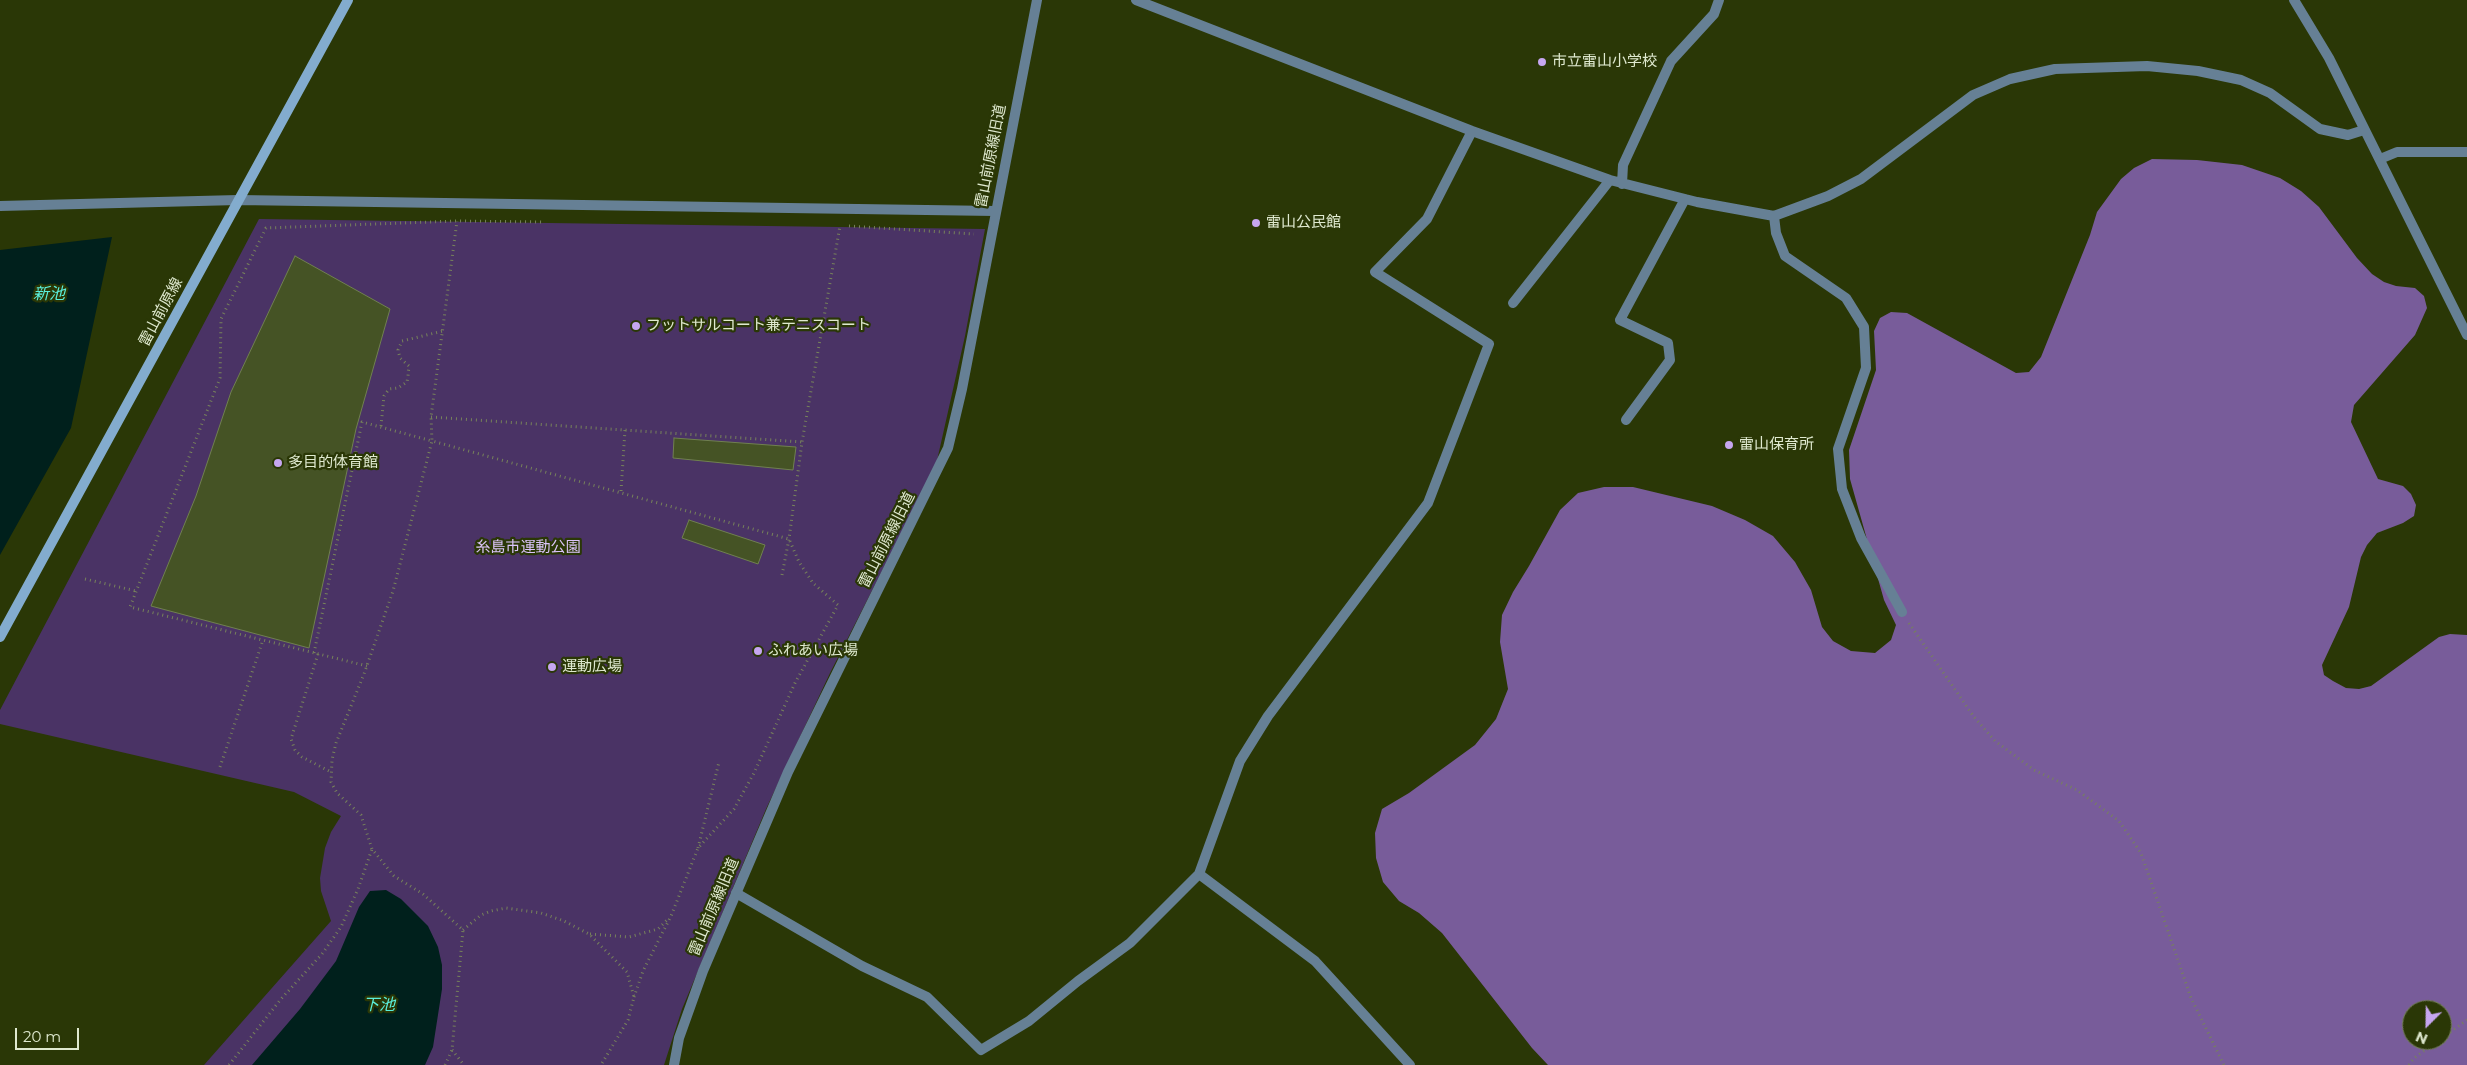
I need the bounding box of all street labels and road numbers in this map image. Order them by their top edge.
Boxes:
street label: 雷山前原線旧道 [972,103,1010,209]
street label: 雷山前原線 [135,275,187,349]
street label: 雷山前原線旧道 [855,489,919,591]
street label: 雷山前原線旧道 [685,855,743,959]

